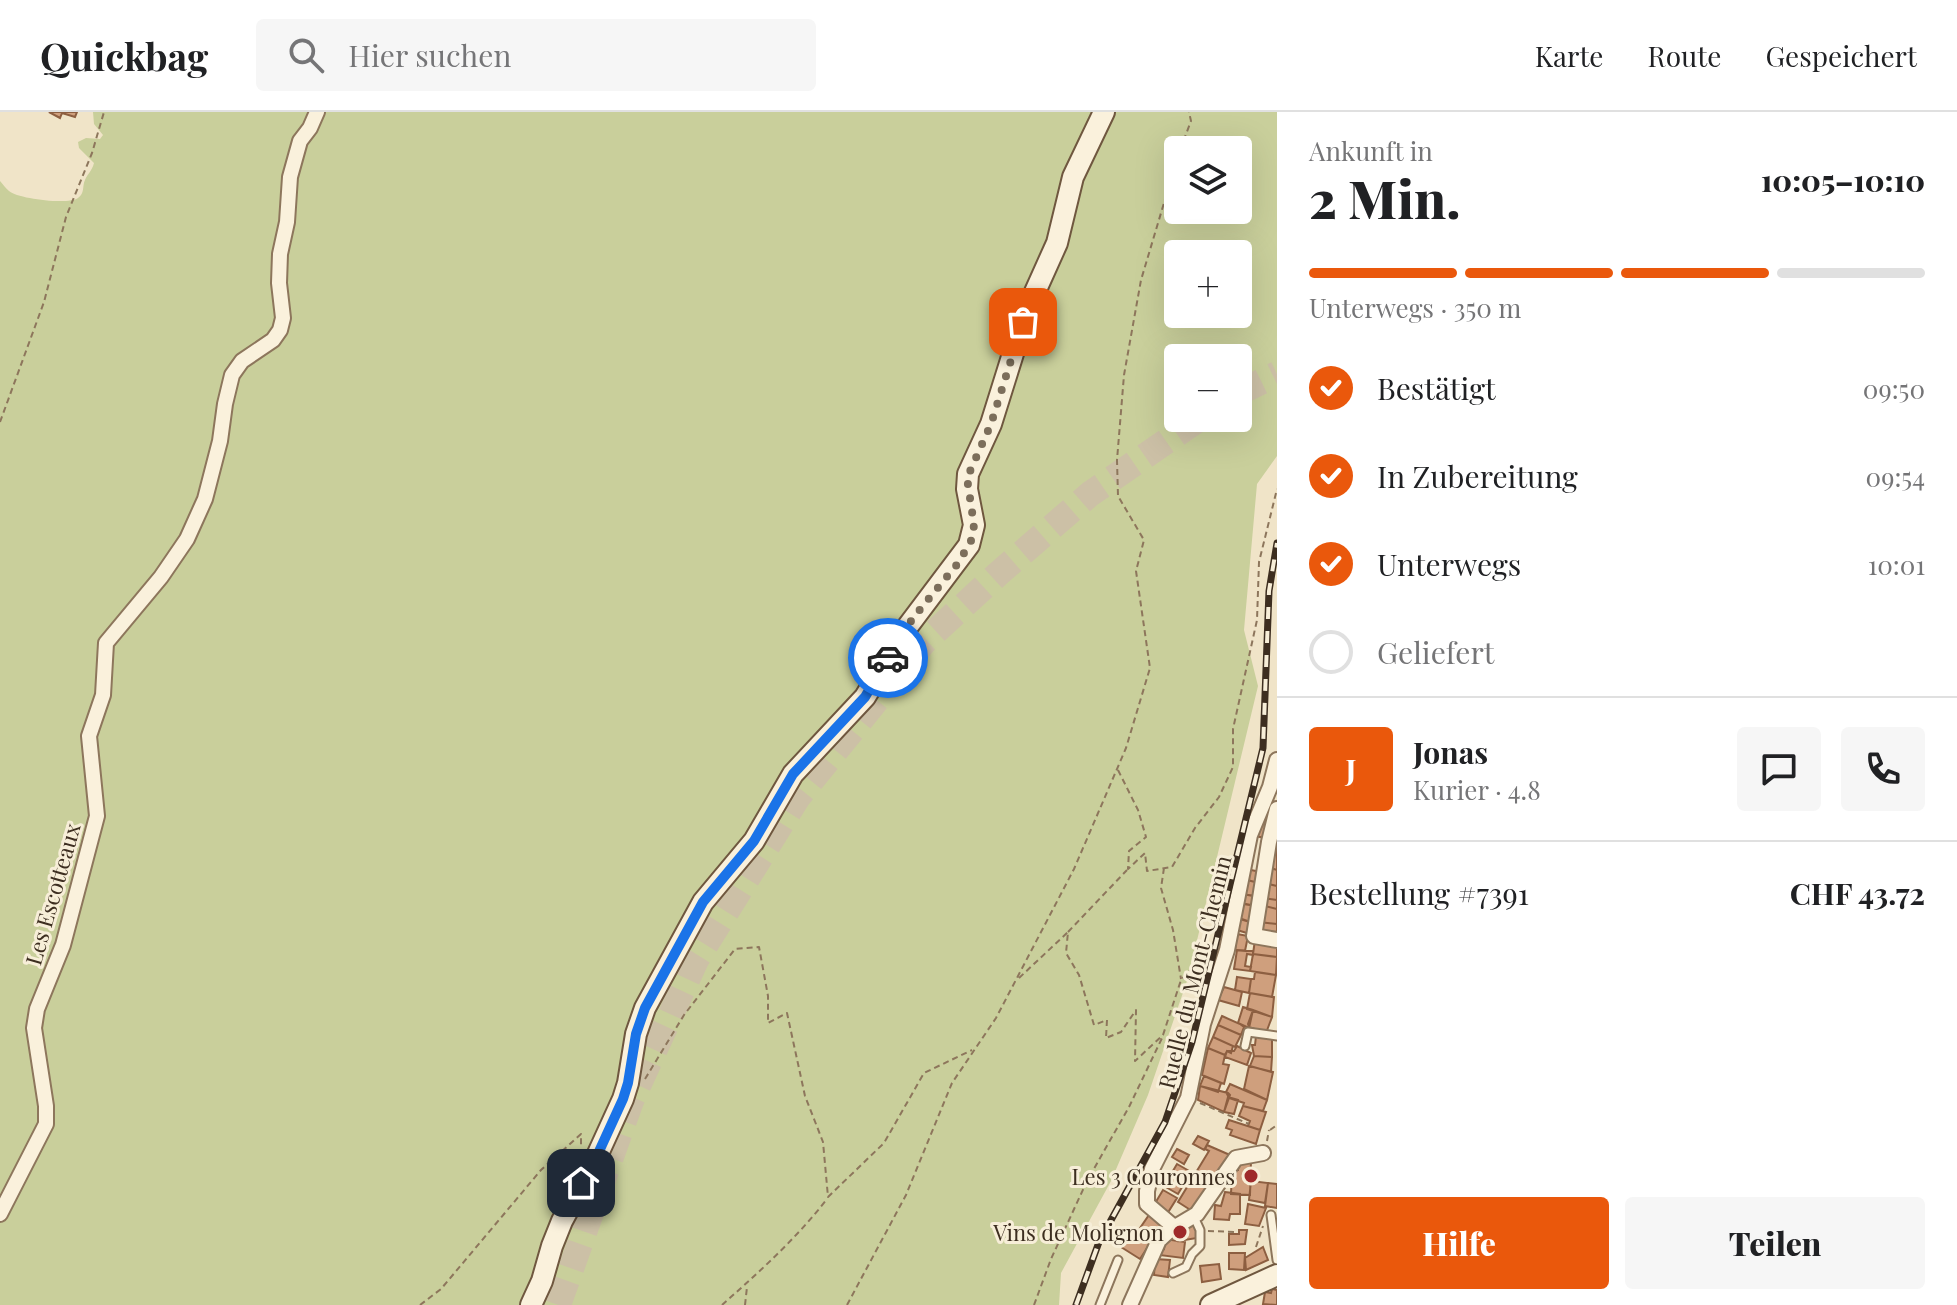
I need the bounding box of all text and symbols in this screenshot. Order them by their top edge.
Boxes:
search box [256,19,816,91]
text: Quickbag [40,30,208,81]
icon: search [284,33,328,77]
text: Hier suchen [348,35,511,75]
text: Karte [1535,37,1604,74]
text: Route [1648,37,1721,74]
text: Gespeichert [1765,37,1917,74]
text: Ankunft in [1309,133,1433,168]
map controls [1164,136,1252,432]
button: layers [1164,136,1252,224]
text: 10:05–10:10 [1761,160,1925,200]
text: 2 Min. [1309,163,1461,232]
button: + [1164,240,1252,328]
pin [989,288,1057,356]
text: Unterwegs · 350 m [1309,290,1521,325]
icon: bag [1001,300,1045,344]
button: − [1164,344,1252,432]
icon: check [1309,366,1353,410]
text: Bestätigt [1377,368,1496,408]
text: 09:50 [1863,371,1925,406]
icon: check [1309,454,1353,498]
text: In Zubereitung [1377,456,1578,496]
text: 09:54 [1866,459,1925,494]
icon: check [1309,542,1353,586]
text: Unterwegs [1377,544,1521,584]
text: 10:01 [1868,547,1925,582]
courier [848,618,928,698]
text: Geliefert [1377,632,1494,672]
icon: car [866,636,910,680]
button: chat [1737,727,1821,811]
button: phone [1841,727,1925,811]
text: Jonas [1413,732,1488,772]
text: J [1346,749,1356,789]
text: Kurier · 4.8 [1413,772,1541,807]
street label: Les Escotteaux [17,819,87,968]
street label: Ruelle du Mont-Chemin [1151,852,1237,1092]
text: Bestellung #7391 [1309,873,1529,913]
text: CHF 43.72 [1790,873,1925,913]
pin [547,1149,615,1217]
icon: home [559,1161,603,1205]
place label: Les 3 Couronnes [1072,1161,1235,1191]
marker: Les 3 Couronnes [1242,1167,1260,1185]
button: Hilfe [1309,1197,1609,1289]
button: Teilen [1625,1197,1925,1289]
place label: Vins de Molignon [992,1217,1164,1247]
marker: Vins de Molignon [1171,1223,1189,1241]

